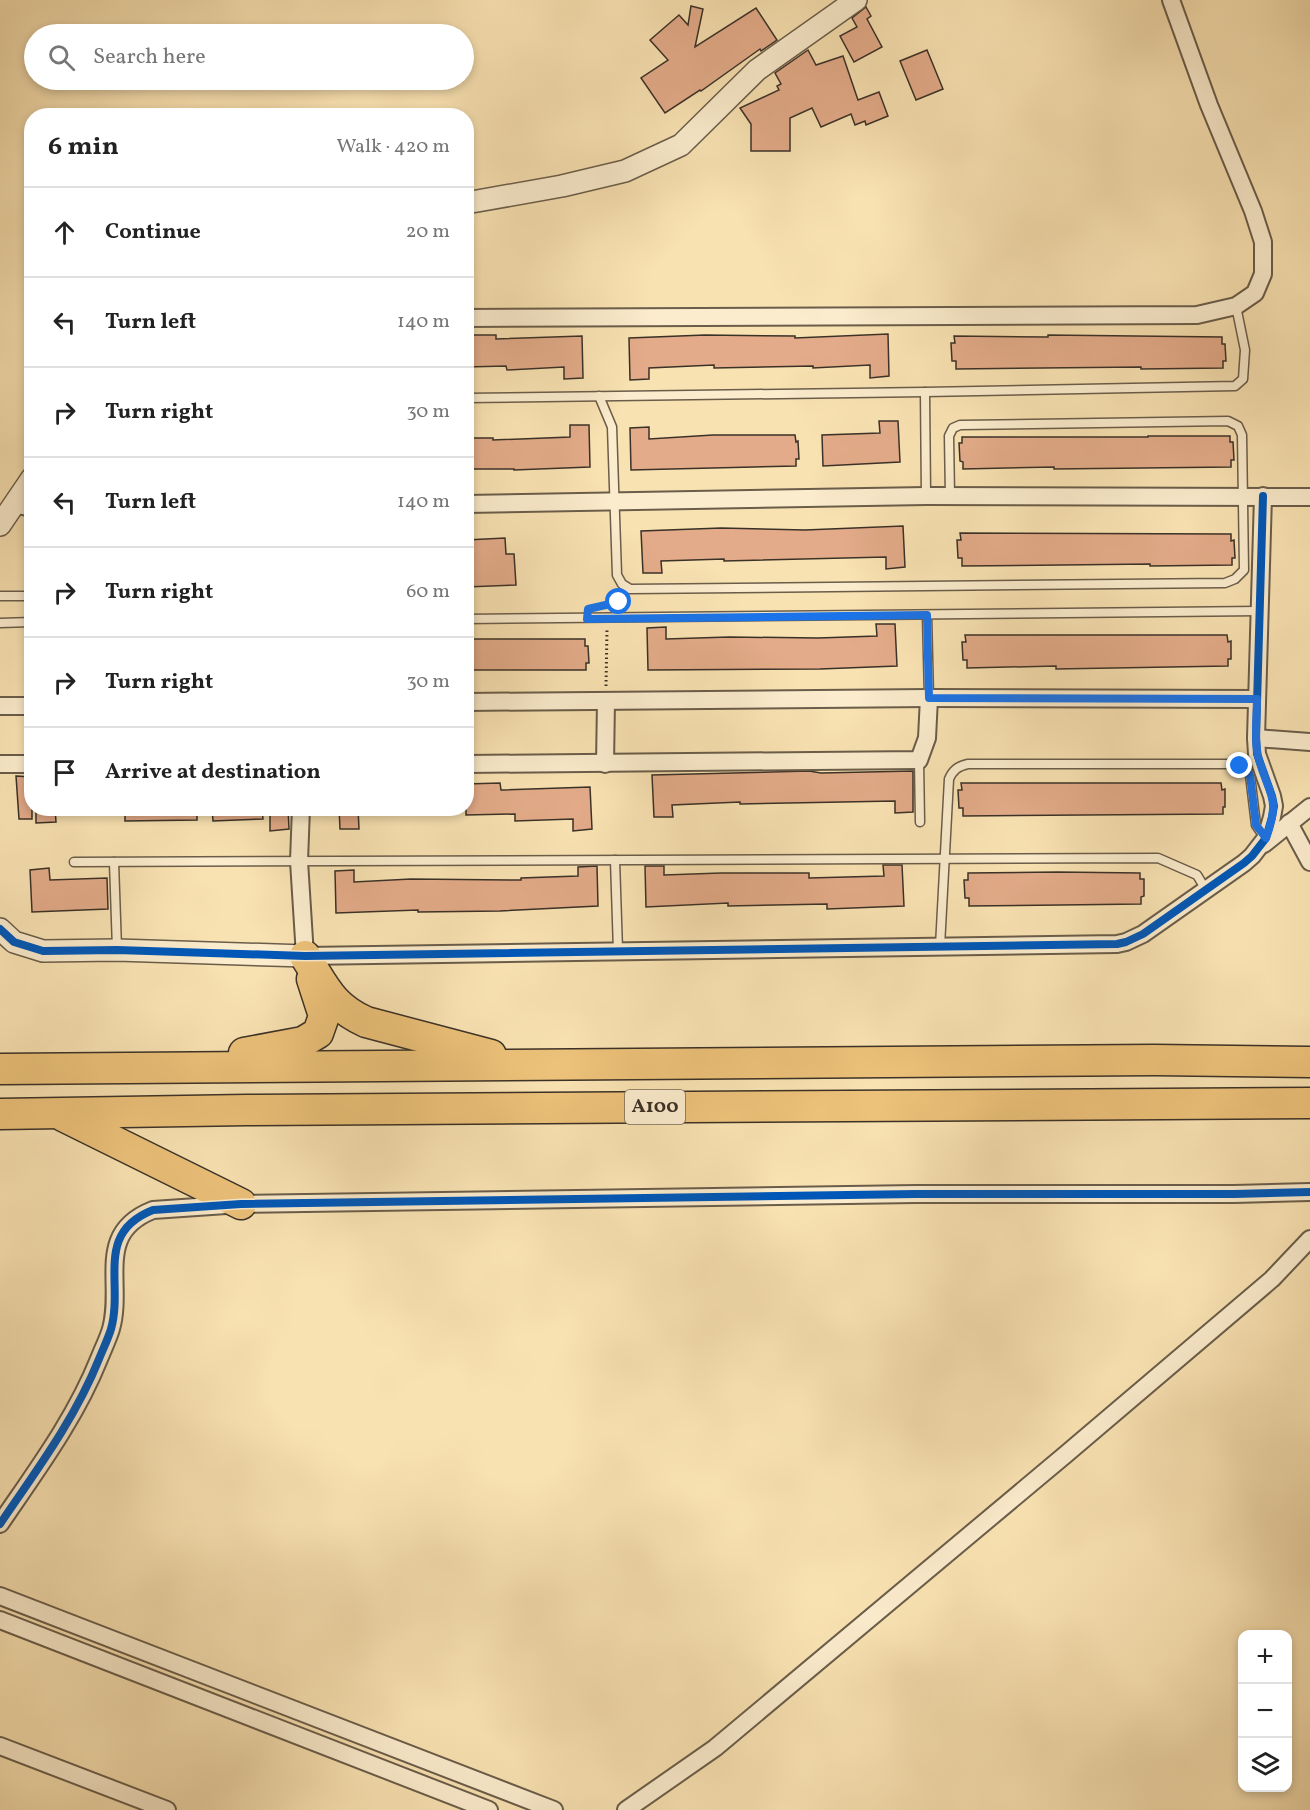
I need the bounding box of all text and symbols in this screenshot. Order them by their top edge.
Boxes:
search box [24,24,474,90]
icon: search [45,41,78,74]
text: Search here [93,42,206,73]
text: 6 min [48,129,119,165]
text: Walk · 420 m [336,133,450,161]
icon: ahead [48,216,81,249]
text: Continue [105,217,201,248]
text: 20 m [406,218,450,246]
icon: left [48,306,81,339]
text: Turn left [105,307,196,338]
text: 140 m [397,308,450,336]
icon: right [48,396,81,429]
text: Turn right [105,397,213,428]
text: 30 m [406,398,450,426]
icon: left [48,486,81,519]
text: Turn left [105,487,196,518]
text: 140 m [397,488,450,516]
icon: right [48,576,81,609]
text: Turn right [105,577,213,608]
text: 60 m [406,578,450,606]
route start [605,588,631,614]
icon: right [48,666,81,699]
text: Turn right [105,667,213,698]
text: 30 m [406,668,450,696]
route end [1226,752,1252,778]
icon: arrive [48,756,81,789]
text: Arrive at destination [105,757,321,788]
road number: A100 [625,1090,685,1124]
map controls [1238,1630,1292,1792]
button: + [1238,1630,1292,1684]
button: − [1238,1684,1292,1738]
button: layers [1238,1738,1292,1792]

